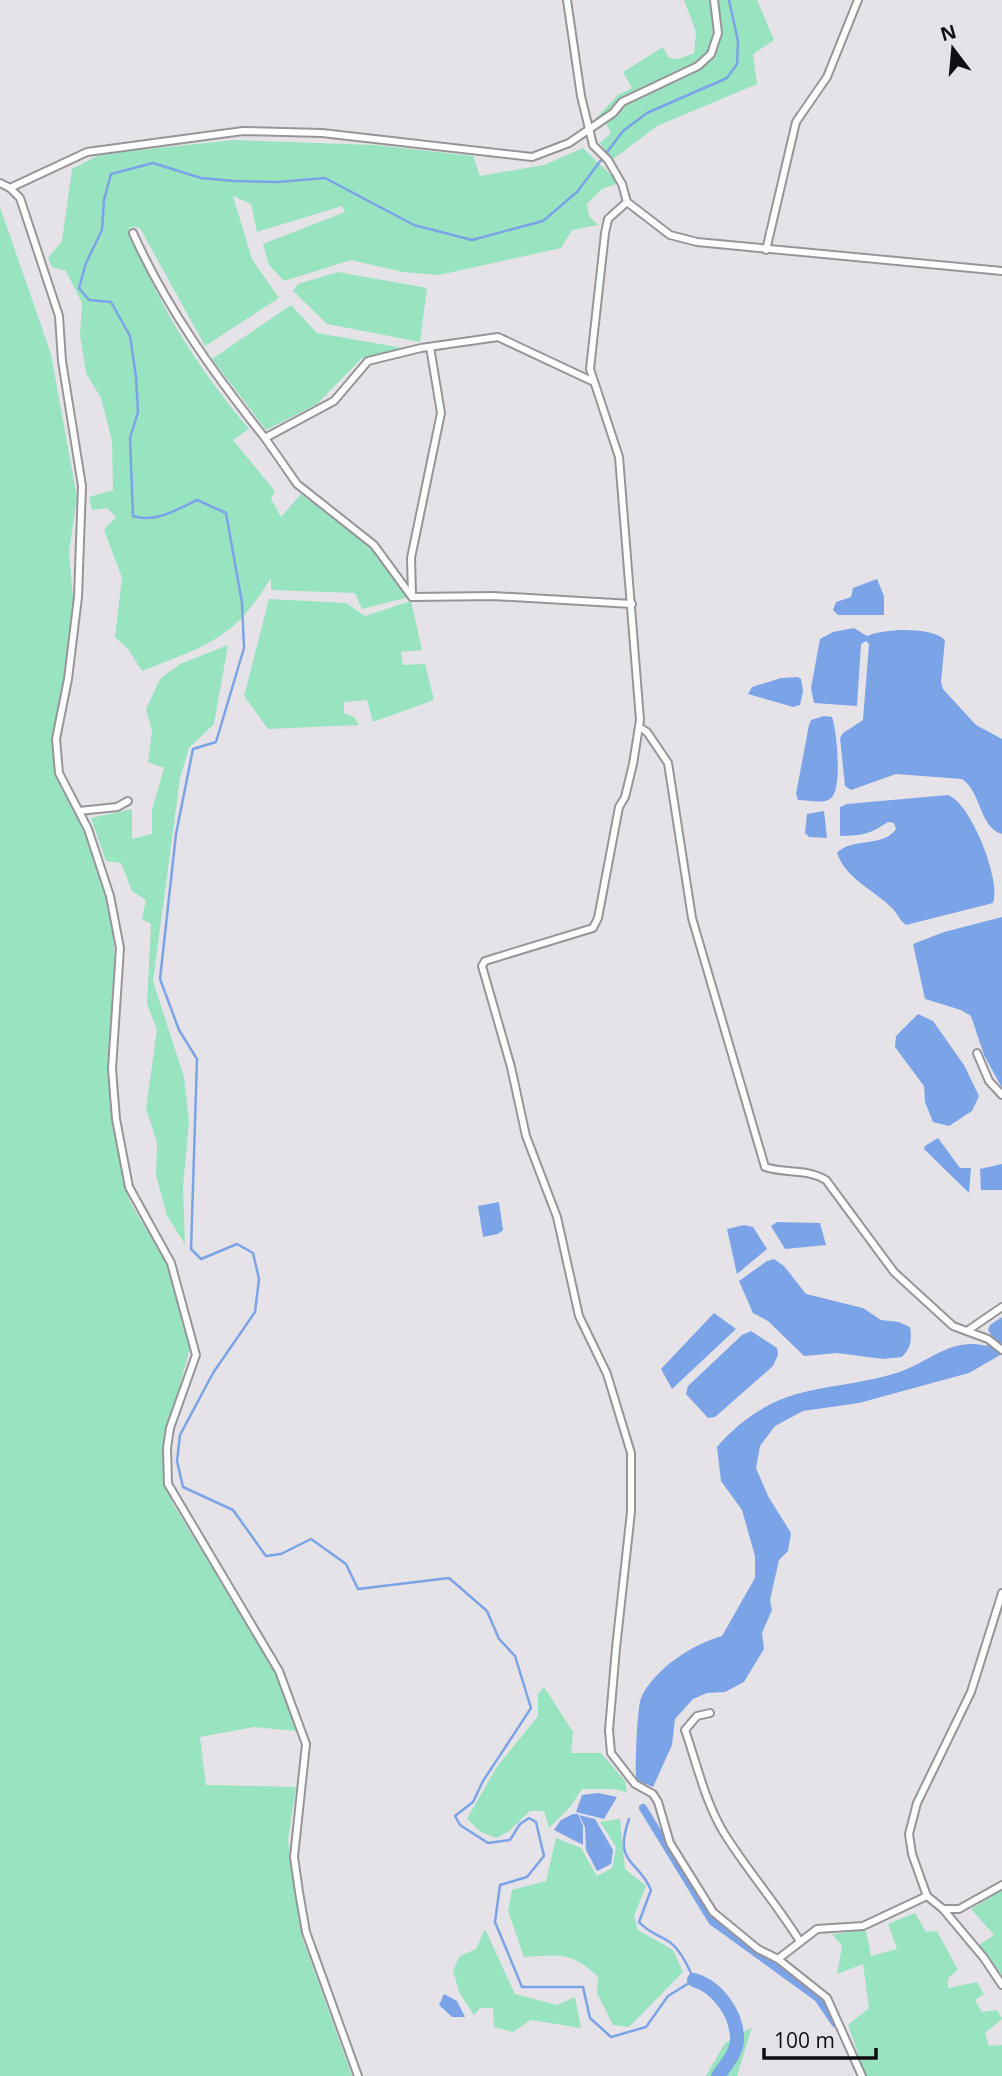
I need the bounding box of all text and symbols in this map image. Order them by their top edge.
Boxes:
north arrow [918,14,988,84]
text: N [937,18,959,47]
scale bar [764,2016,876,2060]
text: 100 m [774,2026,835,2054]

